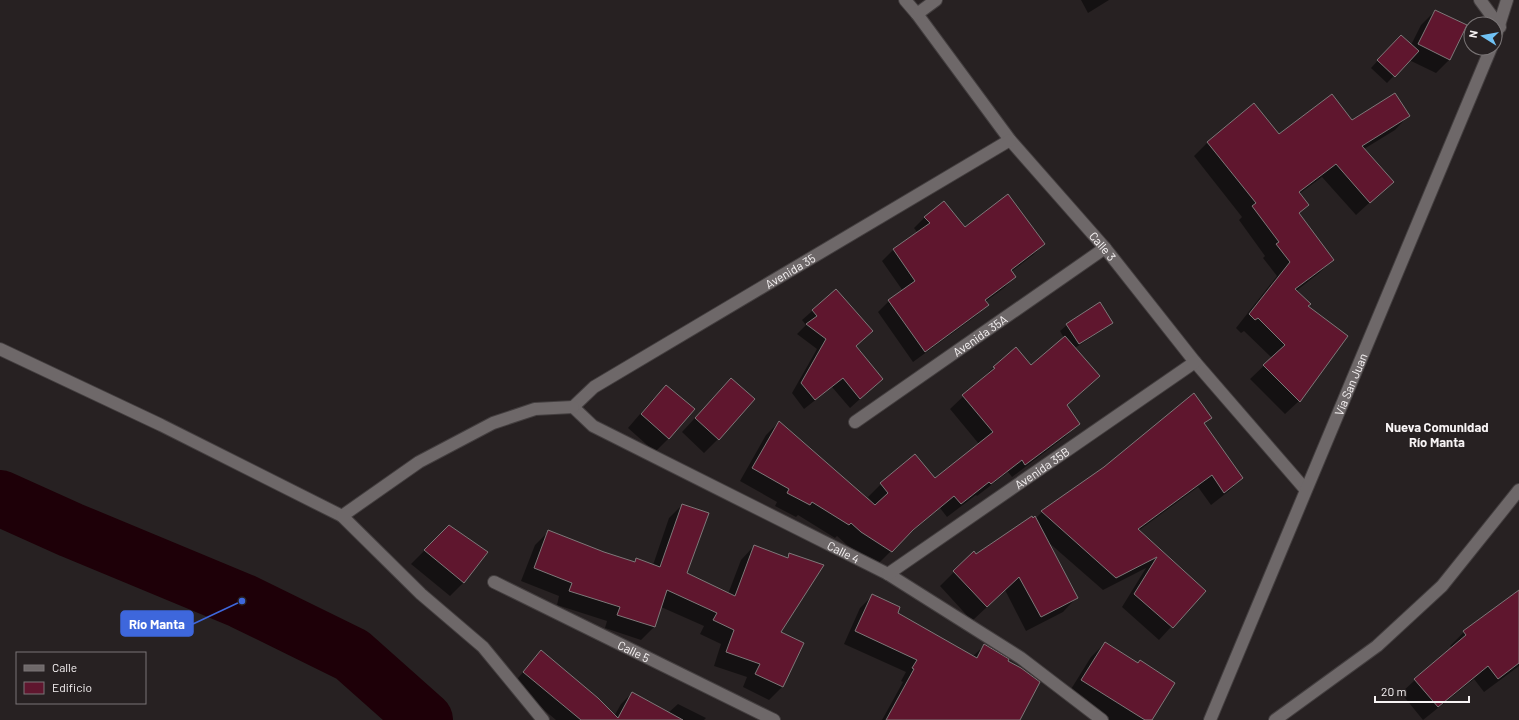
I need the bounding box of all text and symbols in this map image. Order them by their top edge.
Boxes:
north arrow [1463,16,1503,56]
text: N [1466,29,1480,39]
street label: Calle 3 [1087,228,1119,263]
street label: Avenida 35 [762,250,818,291]
street label: Avenida 35A [950,311,1010,359]
street label: Vía San Juan [1331,351,1370,417]
district label: Nueva Comunidad Río Manta [1385,419,1489,450]
street label: Avenida 35B [1012,444,1072,492]
street label: Calle 4 [825,538,862,566]
callout: Río Manta [121,611,193,636]
text: Río Manta [129,616,185,632]
street label: Calle 5 [616,637,652,665]
legend [16,652,146,704]
text: Calle [52,660,77,674]
scale bar [1375,678,1469,704]
text: Edificio [52,680,92,694]
text: 20 m [1381,684,1407,698]

